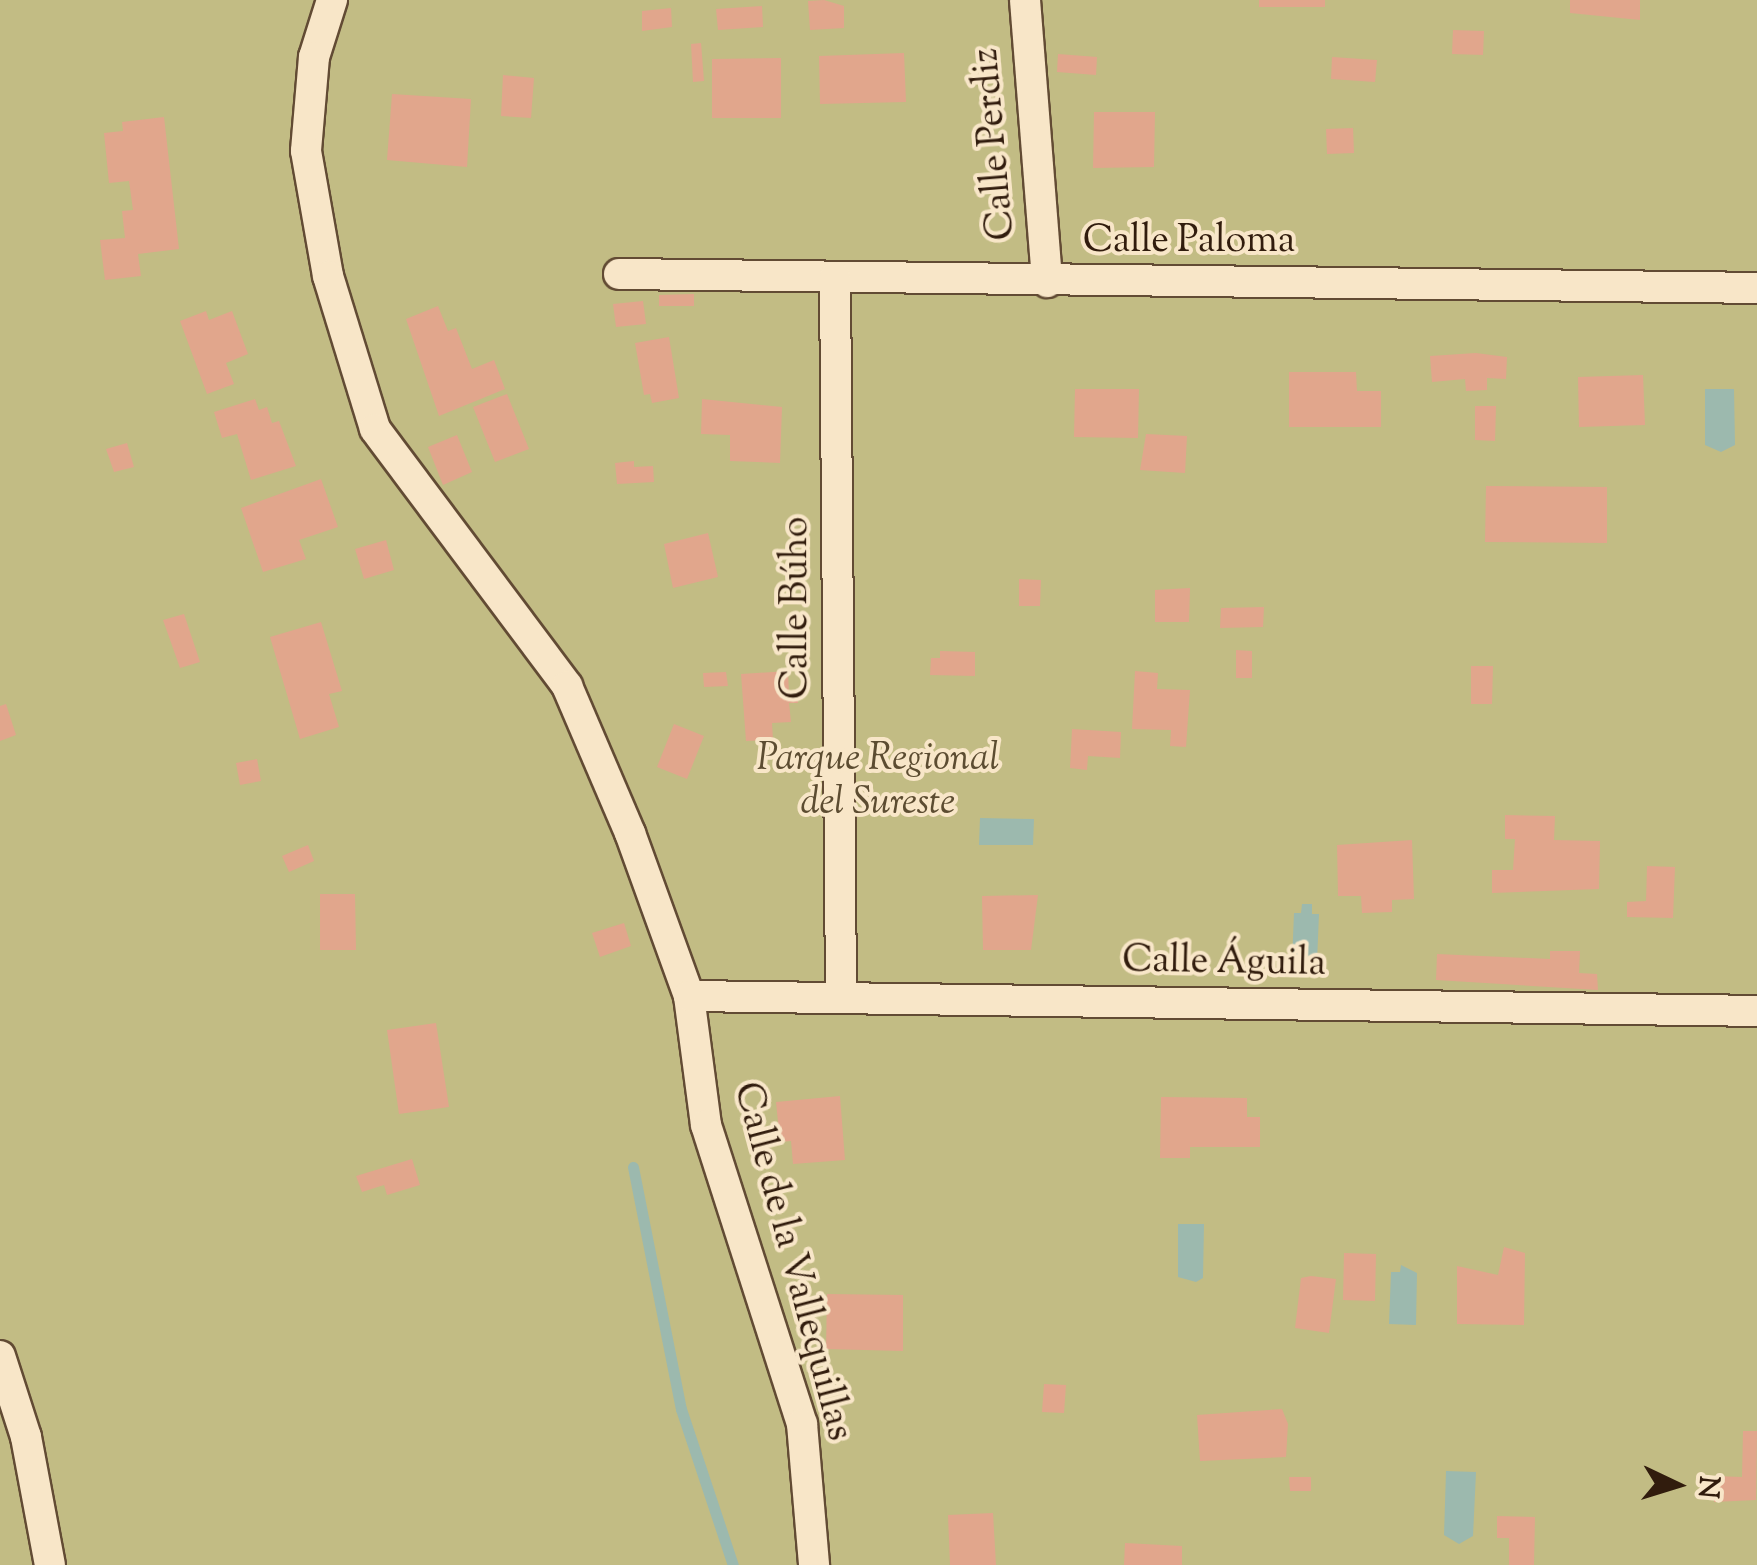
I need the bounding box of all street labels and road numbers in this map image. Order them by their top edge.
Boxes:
street label: Calle Perdiz [965,46,1027,242]
street label: Calle Paloma [1083,220,1295,266]
street label: Calle Búho [775,517,821,699]
street label: Calle Águila [1122,939,1326,989]
street label: Calle de la Vallequillas [721,1078,861,1446]

